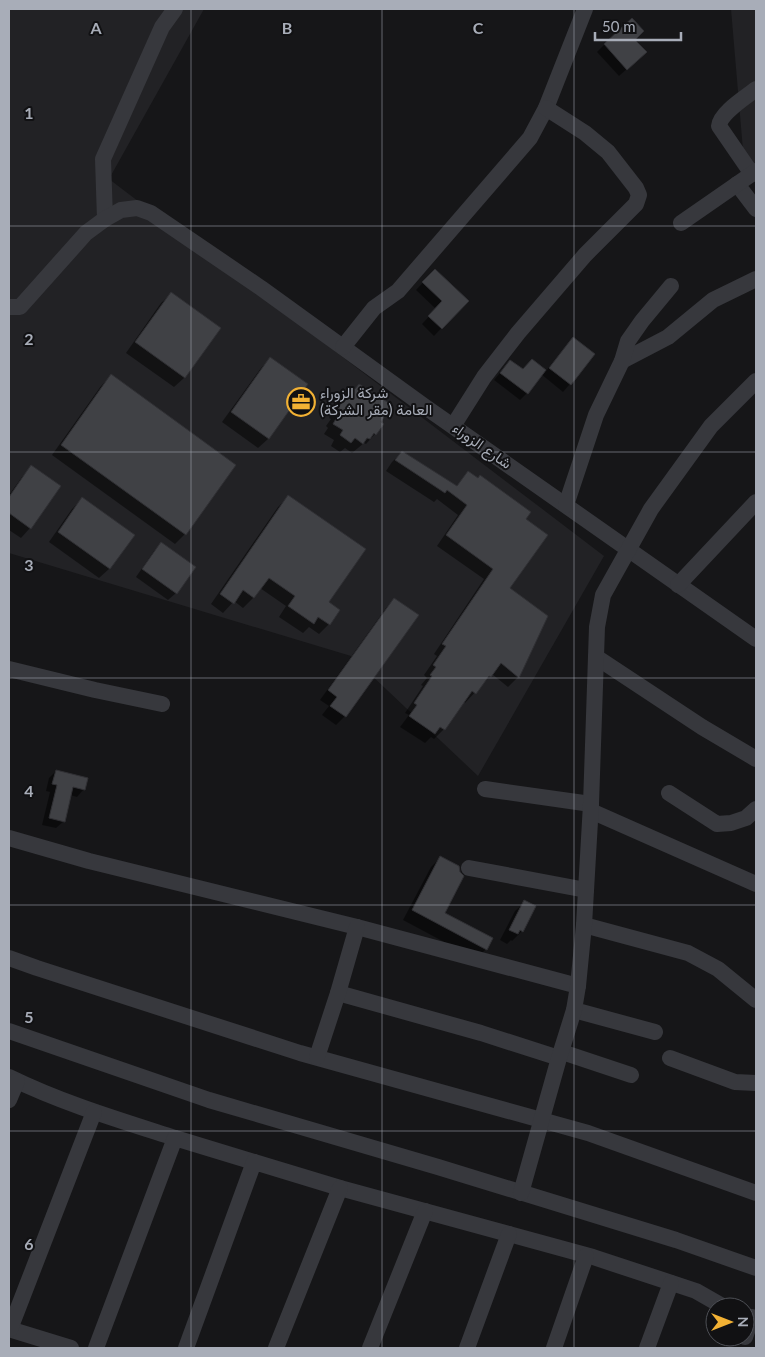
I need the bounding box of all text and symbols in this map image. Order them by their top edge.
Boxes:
scale bar [595,10,681,42]
text: 50 m [602,17,636,35]
text: A [89,18,102,37]
text: B [282,18,292,37]
text: C [473,18,484,37]
text: 1 [24,103,34,122]
text: 2 [24,329,34,348]
place label: شركة الزوراء العامة (مقر الشركة) [320,383,432,419]
office icon: شركة الزوراء العامة (مقر الشركة) [286,387,316,417]
street label: شارع الزوراء [448,418,516,475]
text: 3 [24,555,34,574]
text: 4 [24,781,34,800]
text: 5 [24,1007,34,1026]
text: 6 [24,1234,34,1253]
north arrow [705,1297,755,1347]
text: N [735,1317,752,1327]

